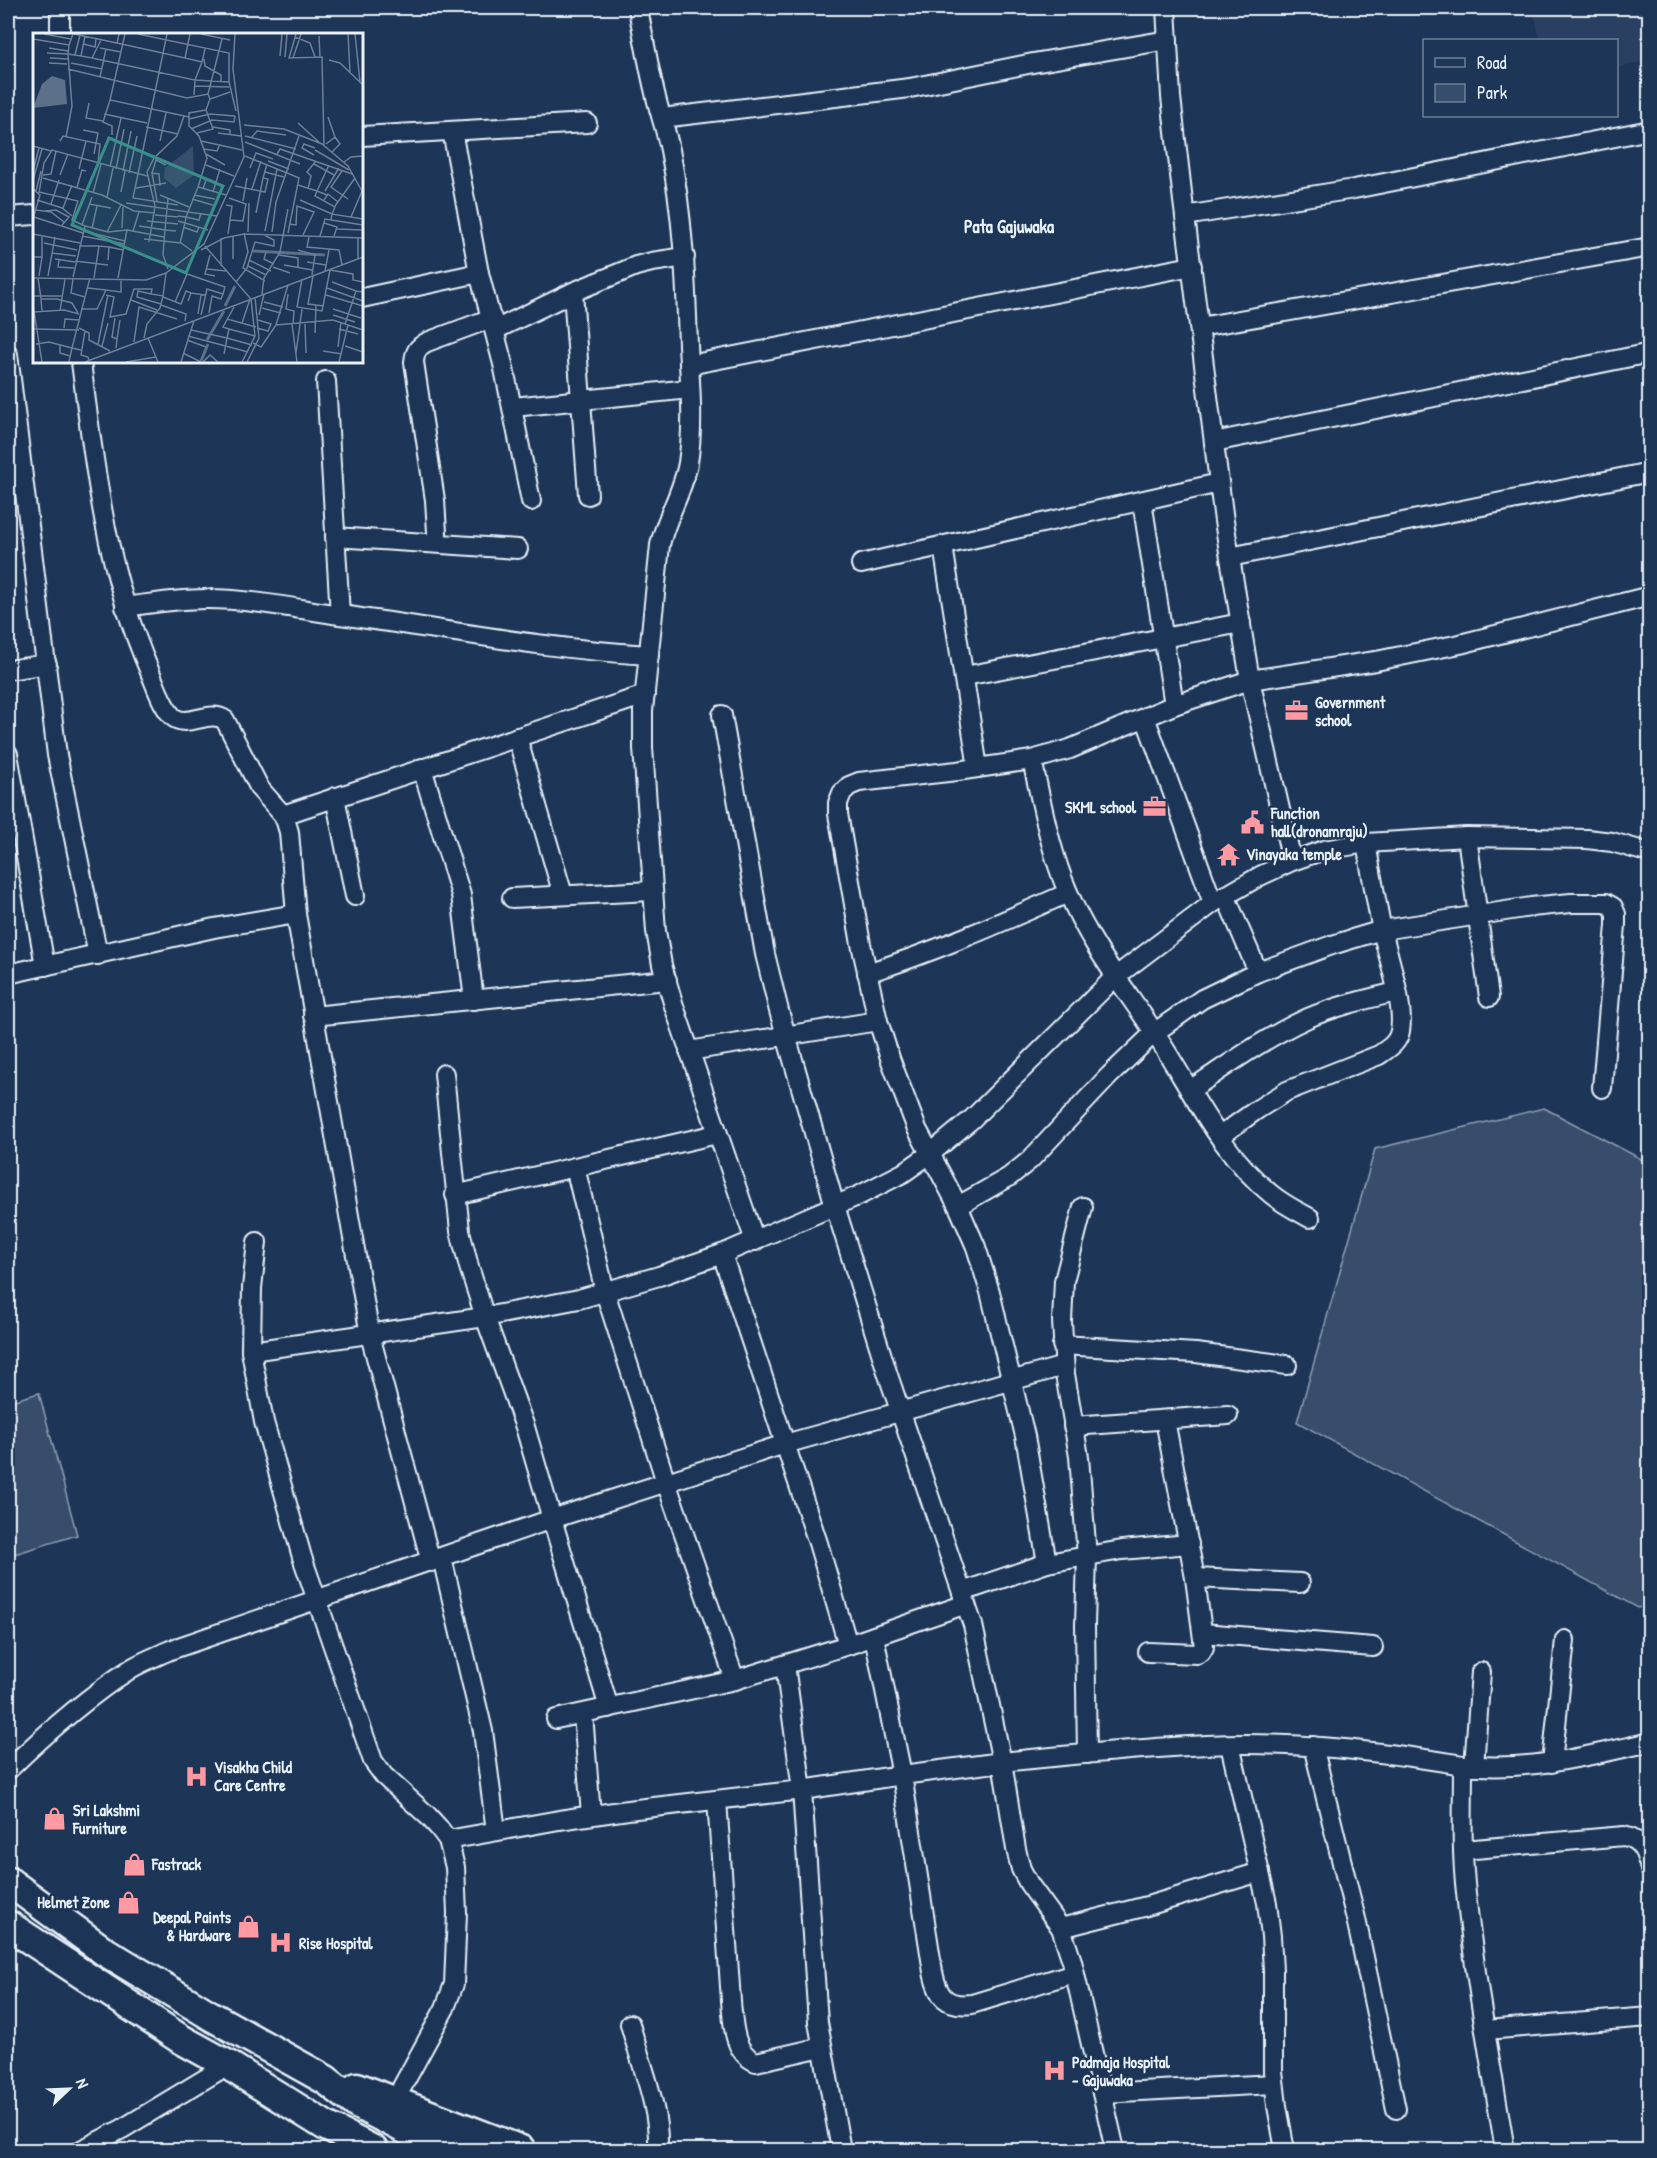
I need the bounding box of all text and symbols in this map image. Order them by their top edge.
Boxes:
inset map [33,33,363,363]
legend [1423,39,1618,117]
text: Road [1477,50,1507,75]
text: Park [1477,80,1508,105]
district label: Pata Gajuwaka [964,214,1055,239]
place label: Government school [1315,691,1386,731]
office icon: Government school [1284,698,1310,724]
office icon: SKML school [1141,794,1167,820]
place label: SKML school [1065,796,1137,818]
place label: Function hall(dronamraju) [1270,802,1368,842]
public building icon: Function hall(dronamraju) [1240,809,1266,835]
temple icon: Vinayaka temple [1215,841,1241,867]
place label: Vinayaka temple [1246,843,1343,866]
place label: Visakha Child Care Centre [214,1756,293,1796]
hospital icon: Visakha Child Care Centre [183,1763,209,1789]
place label: Sri Lakshmi Furniture [72,1799,140,1839]
shop icon: Sri Lakshmi Furniture [42,1806,68,1832]
shop icon: Fastrack [121,1851,147,1877]
place label: Fastrack [151,1853,202,1875]
shop icon: Helmet Zone [115,1889,141,1915]
place label: Helmet Zone [37,1891,111,1913]
place label: Deepal Paints & Hardware [153,1906,232,1946]
shop icon: Deepal Paints & Hardware [236,1913,262,1939]
hospital icon: Rise Hospital [268,1930,294,1956]
place label: Rise Hospital [299,1932,373,1955]
place label: Padmaja Hospital - Gajuwaka [1072,2051,1170,2091]
hospital icon: Padmaja Hospital - Gajuwaka [1041,2058,1067,2084]
north arrow [39,2059,99,2119]
text: N [71,2075,95,2092]

